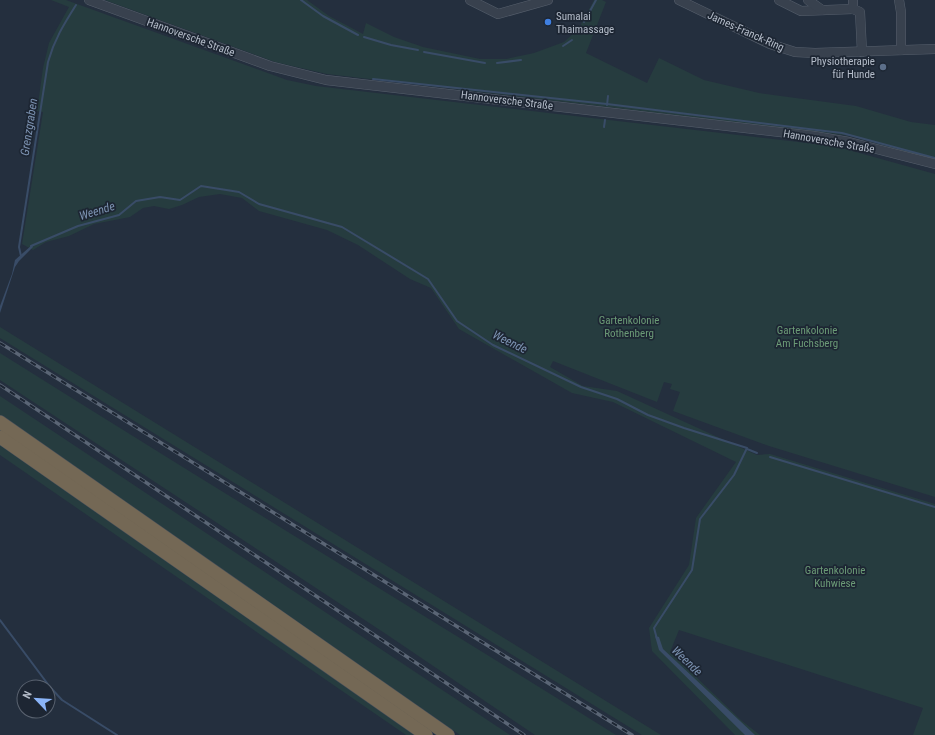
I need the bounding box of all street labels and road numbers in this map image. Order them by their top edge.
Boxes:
street label: James-Franck-Ring [705,9,786,54]
street label: Hannoversche Straße [145,16,237,59]
street label: Hannoversche Straße [460,88,554,113]
street label: Hannoversche Straße [782,127,876,156]

